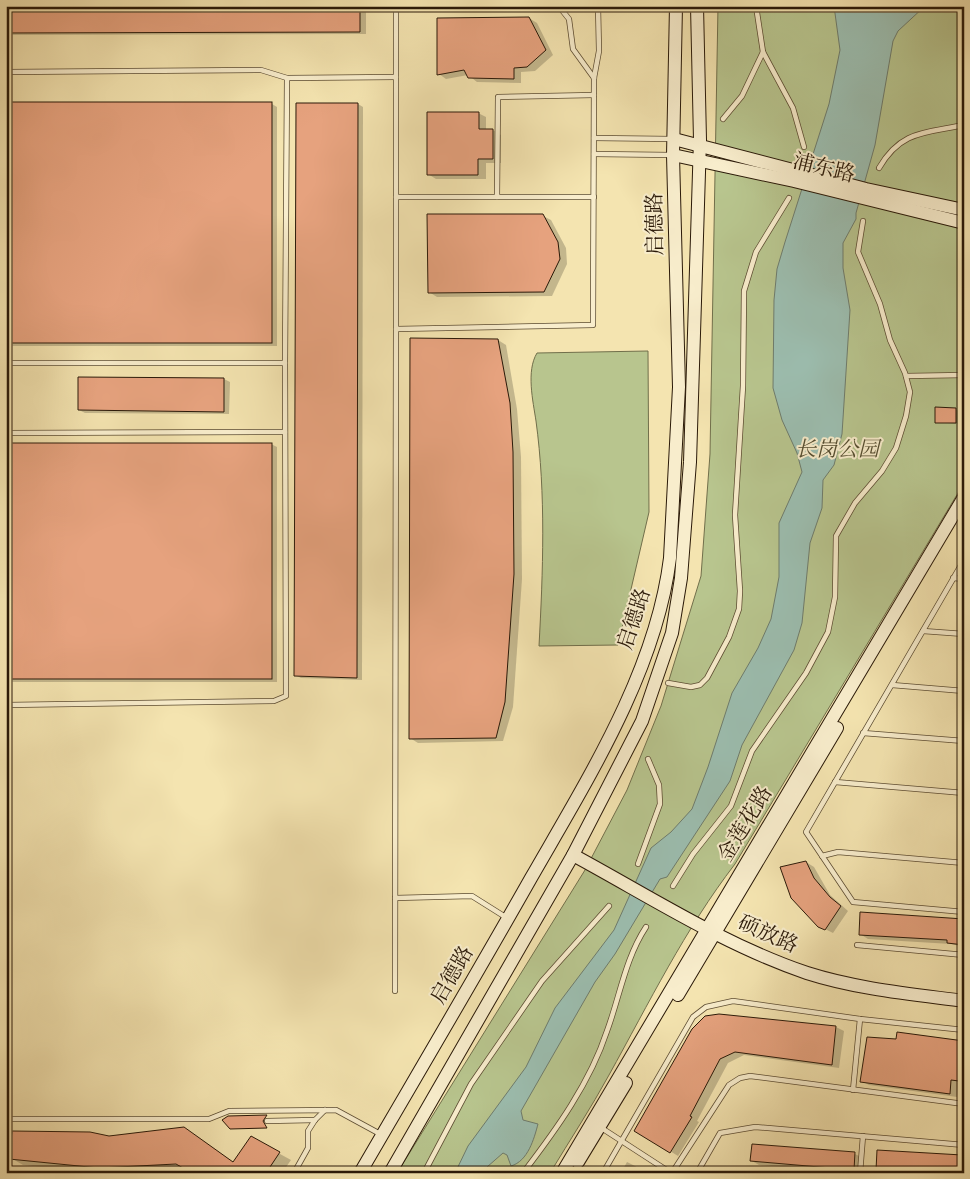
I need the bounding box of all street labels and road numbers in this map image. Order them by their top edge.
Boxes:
street label: 浦东路 [790,147,858,189]
street label: 启德路 [641,192,669,256]
street label: 启德路 [611,585,657,653]
street label: 金莲花路 [712,781,778,867]
street label: 硕放路 [734,909,802,959]
street label: 启德路 [425,941,479,1009]

